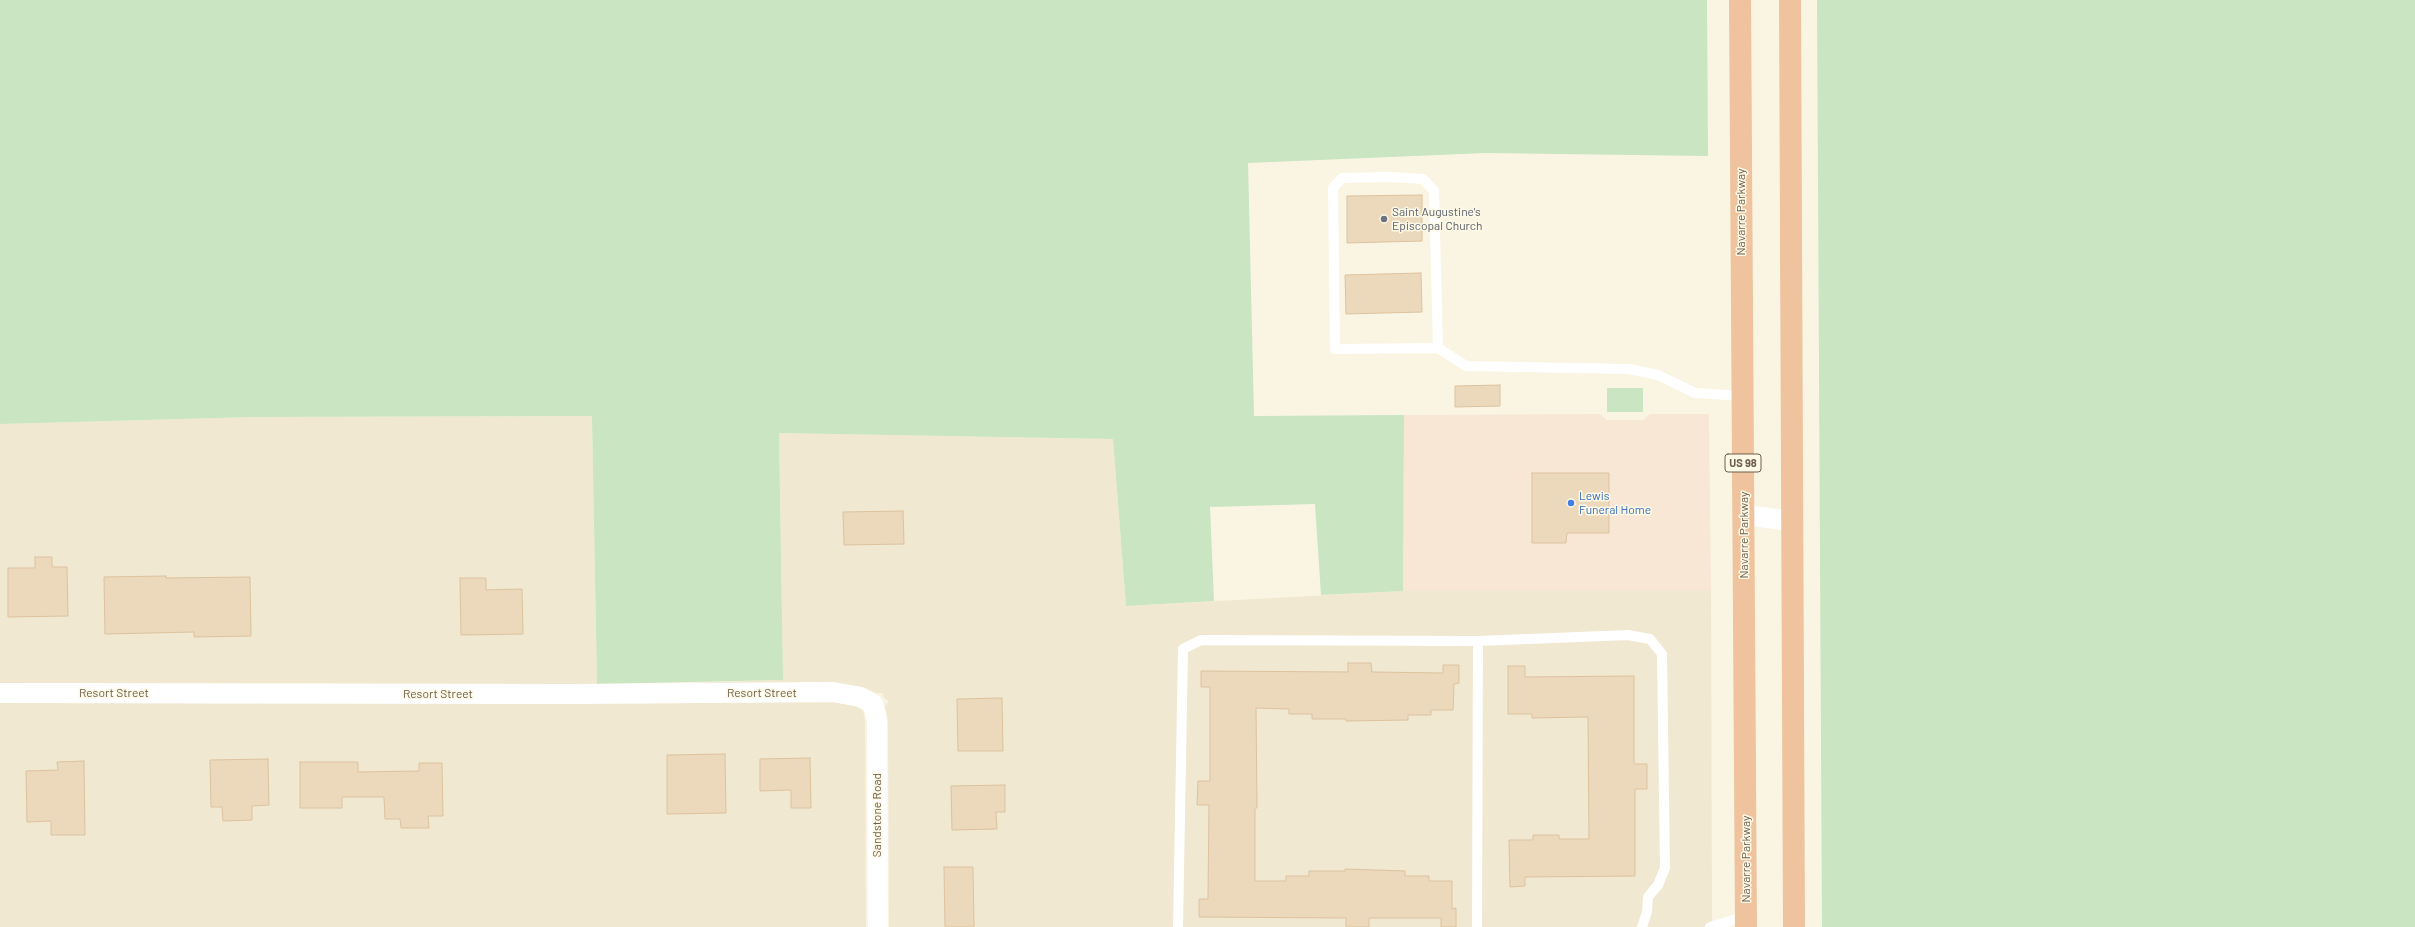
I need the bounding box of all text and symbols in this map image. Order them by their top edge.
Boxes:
street label: Navarre Parkway [1734,168,1748,256]
place label: Saint Augustine's Episcopal Church [1392,205,1483,233]
marker: Saint Augustine's Episcopal Church [1379,214,1389,224]
road number: US 98 [1725,454,1761,472]
place label: Lewis Funeral Home [1579,489,1651,517]
street label: Navarre Parkway [1737,491,1751,579]
marker: Lewis Funeral Home [1566,498,1576,508]
street label: Resort Street [79,686,149,700]
street label: Resort Street [727,686,797,700]
street label: Resort Street [403,687,473,701]
street label: Sandstone Road [870,773,884,857]
street label: Navarre Parkway [1739,815,1753,903]

